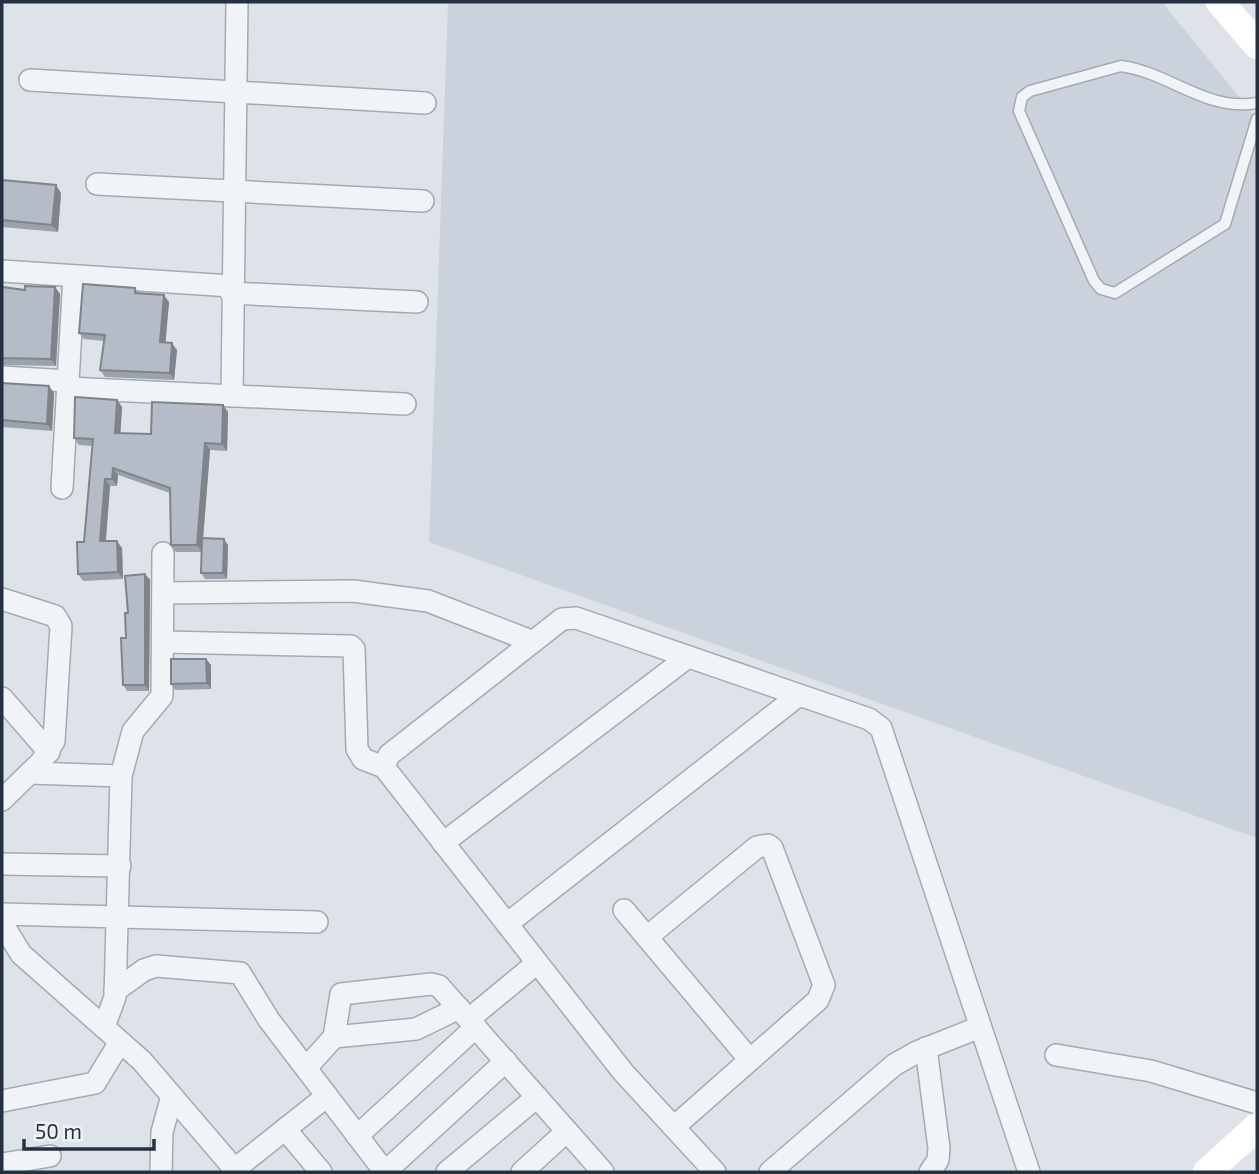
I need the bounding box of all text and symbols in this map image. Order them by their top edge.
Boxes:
scale bar [24,1108,154,1152]
text: 50 m [35,1118,82,1143]

